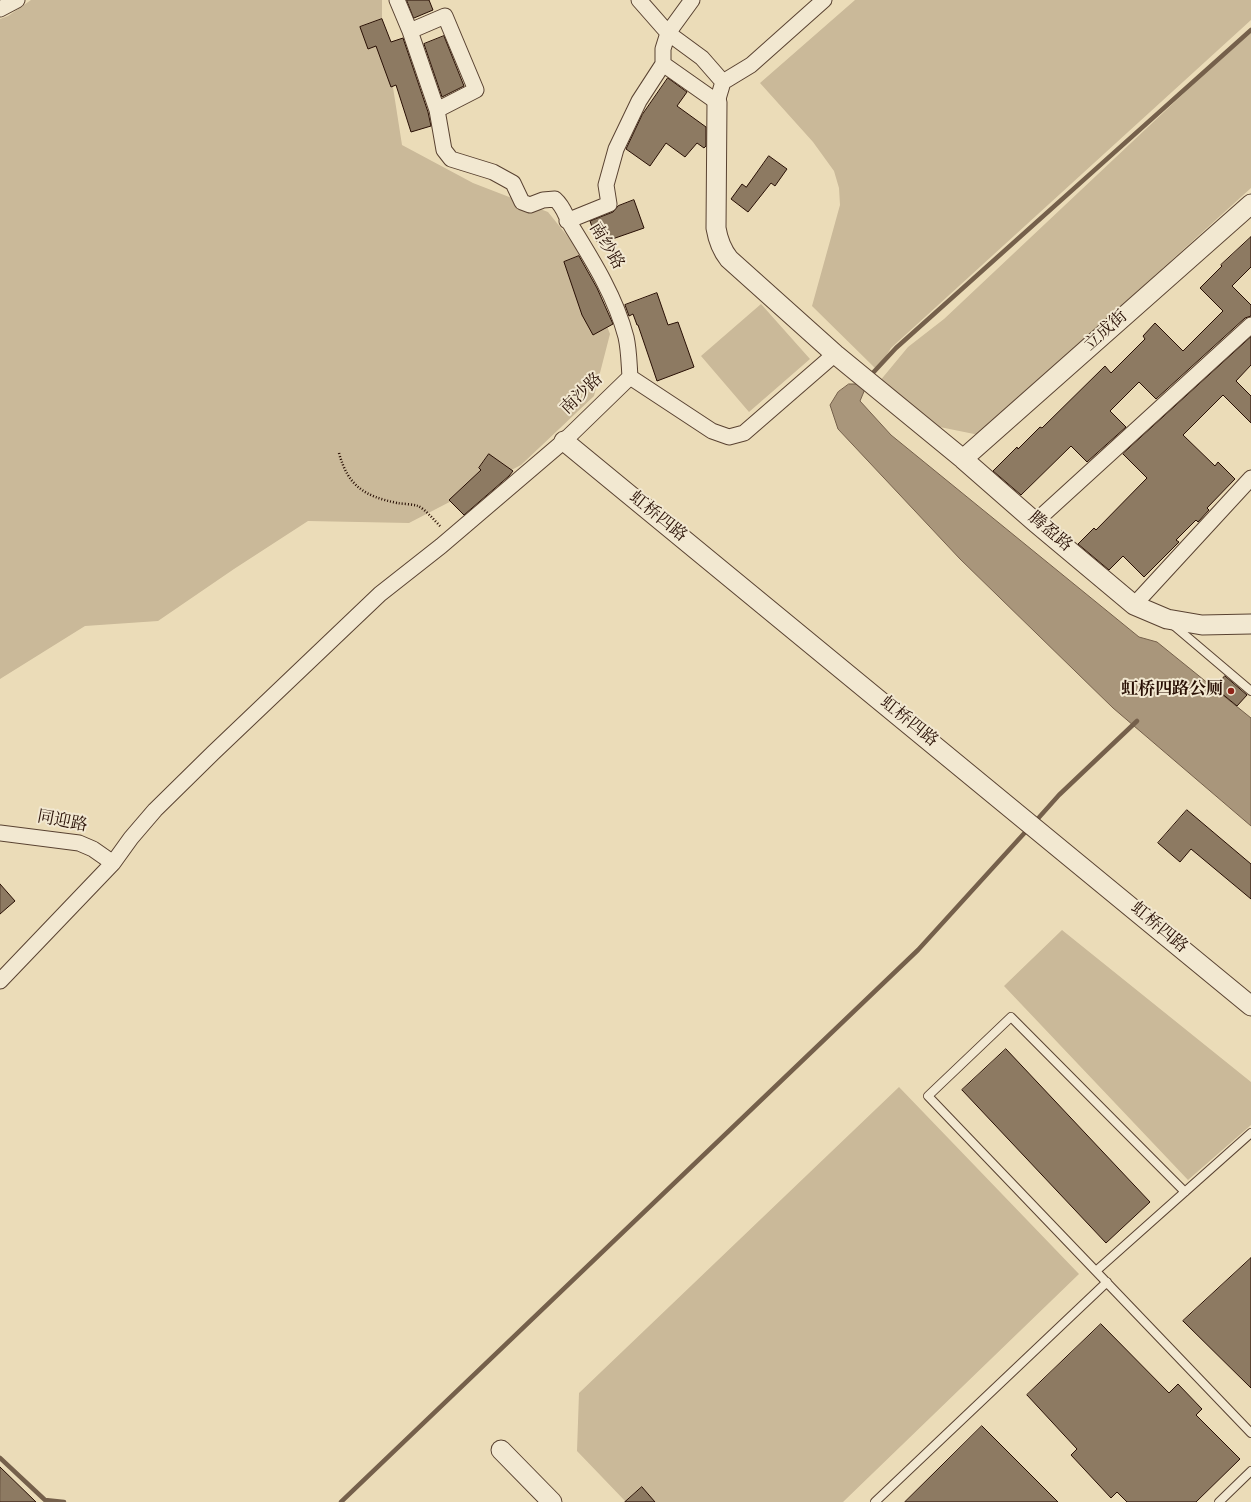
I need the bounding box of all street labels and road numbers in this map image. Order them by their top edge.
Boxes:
street label: 南纱路 [583,220,627,274]
street label: 立成街 [1081,307,1133,357]
street label: 南沙路 [558,370,608,420]
street label: 虹桥四路 [624,489,690,547]
street label: 腾盈路 [1023,509,1075,557]
street label: 虹桥四路 [875,694,941,752]
street label: 同迎路 [35,808,89,838]
street label: 虹桥四路 [1125,899,1191,959]

